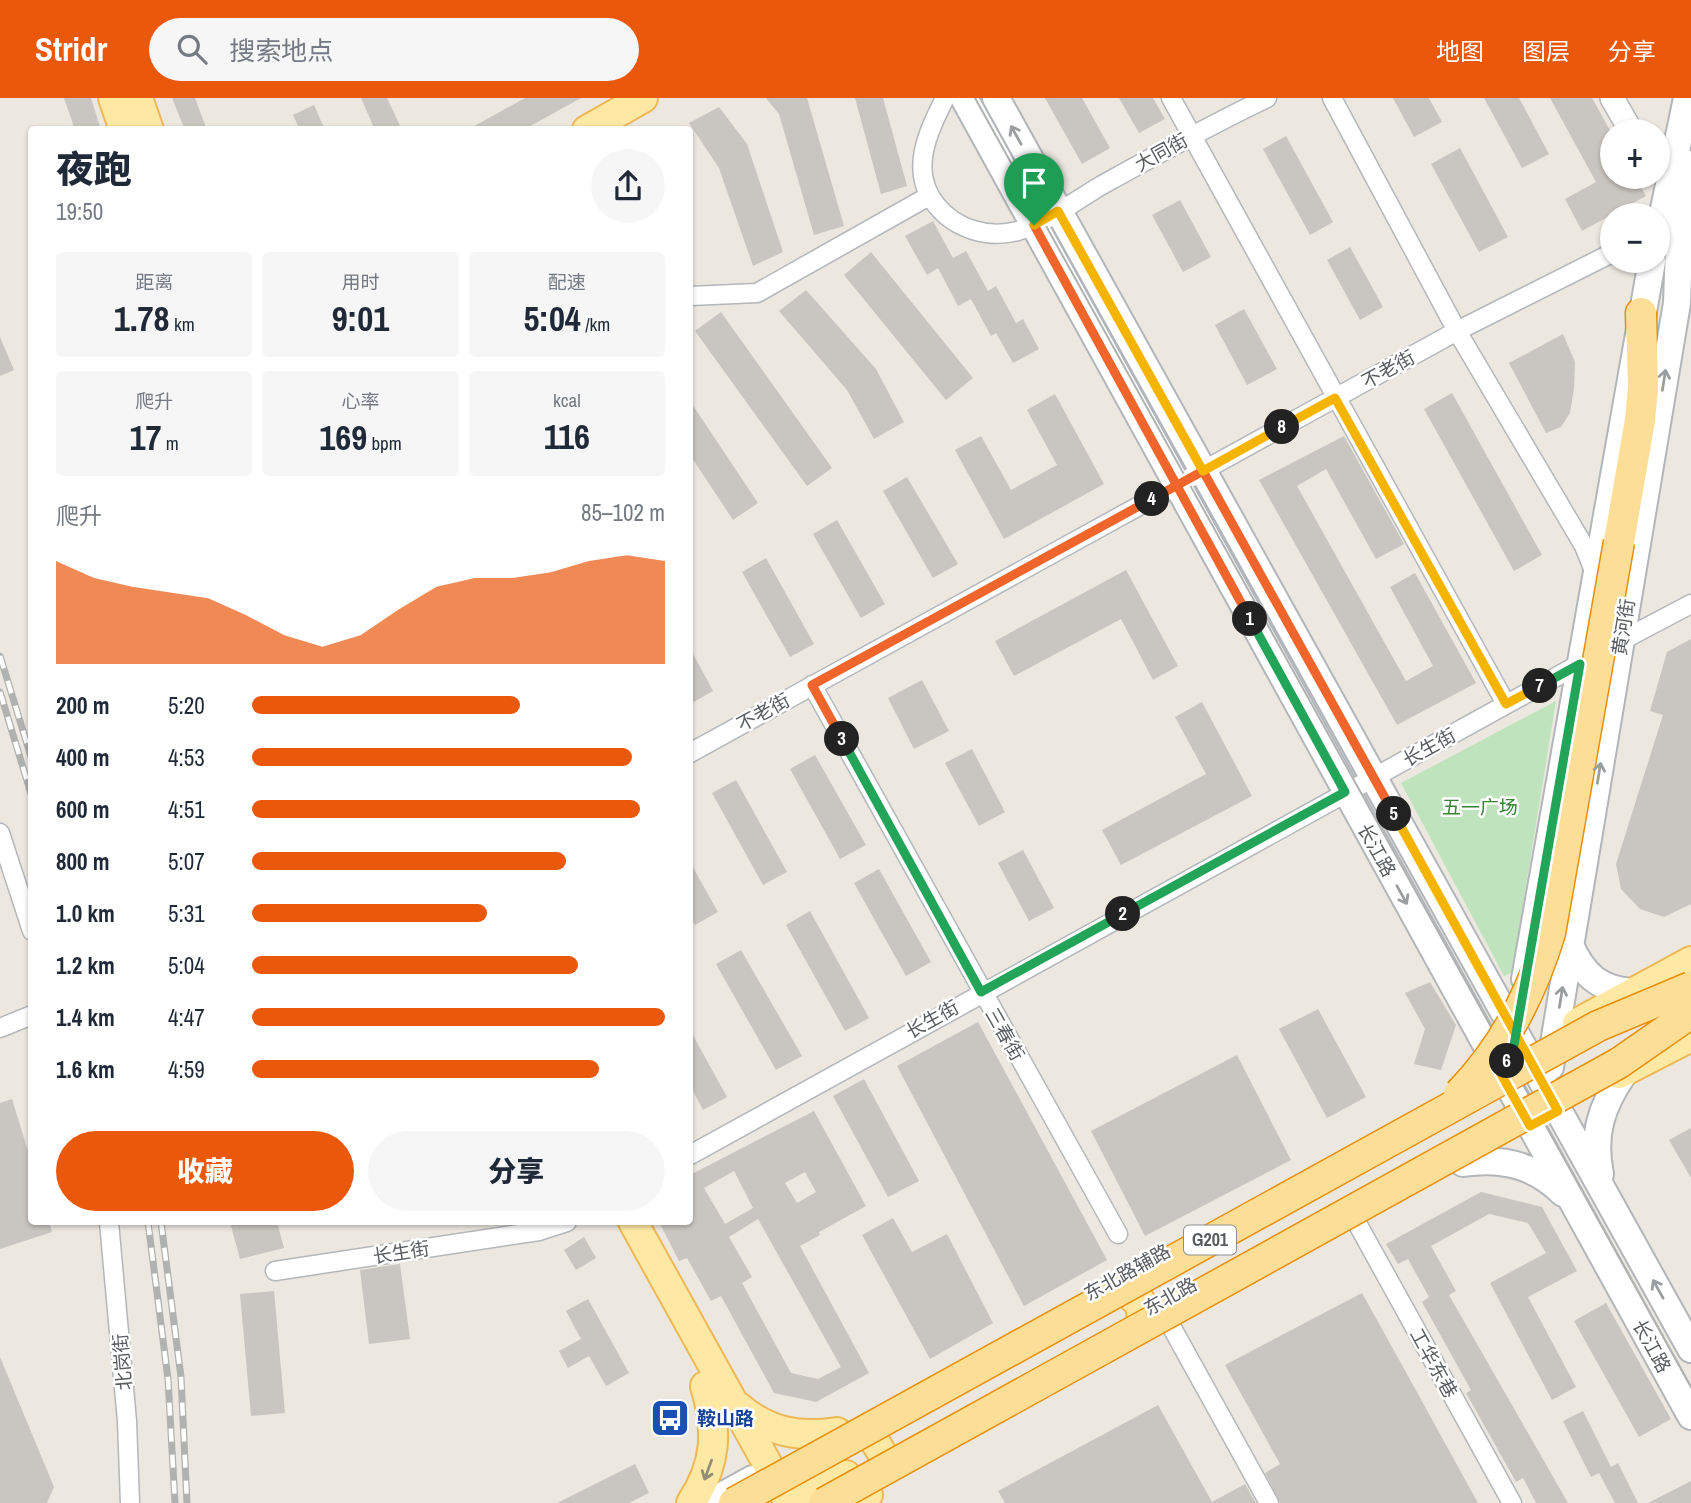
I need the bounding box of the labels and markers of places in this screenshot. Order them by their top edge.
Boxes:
pin [1004,153,1064,225]
pin: 8 [1264,410,1300,444]
pin: 4 [1134,482,1170,516]
pin: 1 [1232,602,1268,636]
pin: 7 [1522,668,1558,704]
pin: 3 [824,722,860,756]
pin: 5 [1376,796,1412,832]
pin: 2 [1106,896,1140,932]
pin: 6 [1490,1044,1524,1079]
bus stop icon: 鞍山路 [649,1397,691,1439]
place label: 鞍山路 [697,1405,754,1431]

